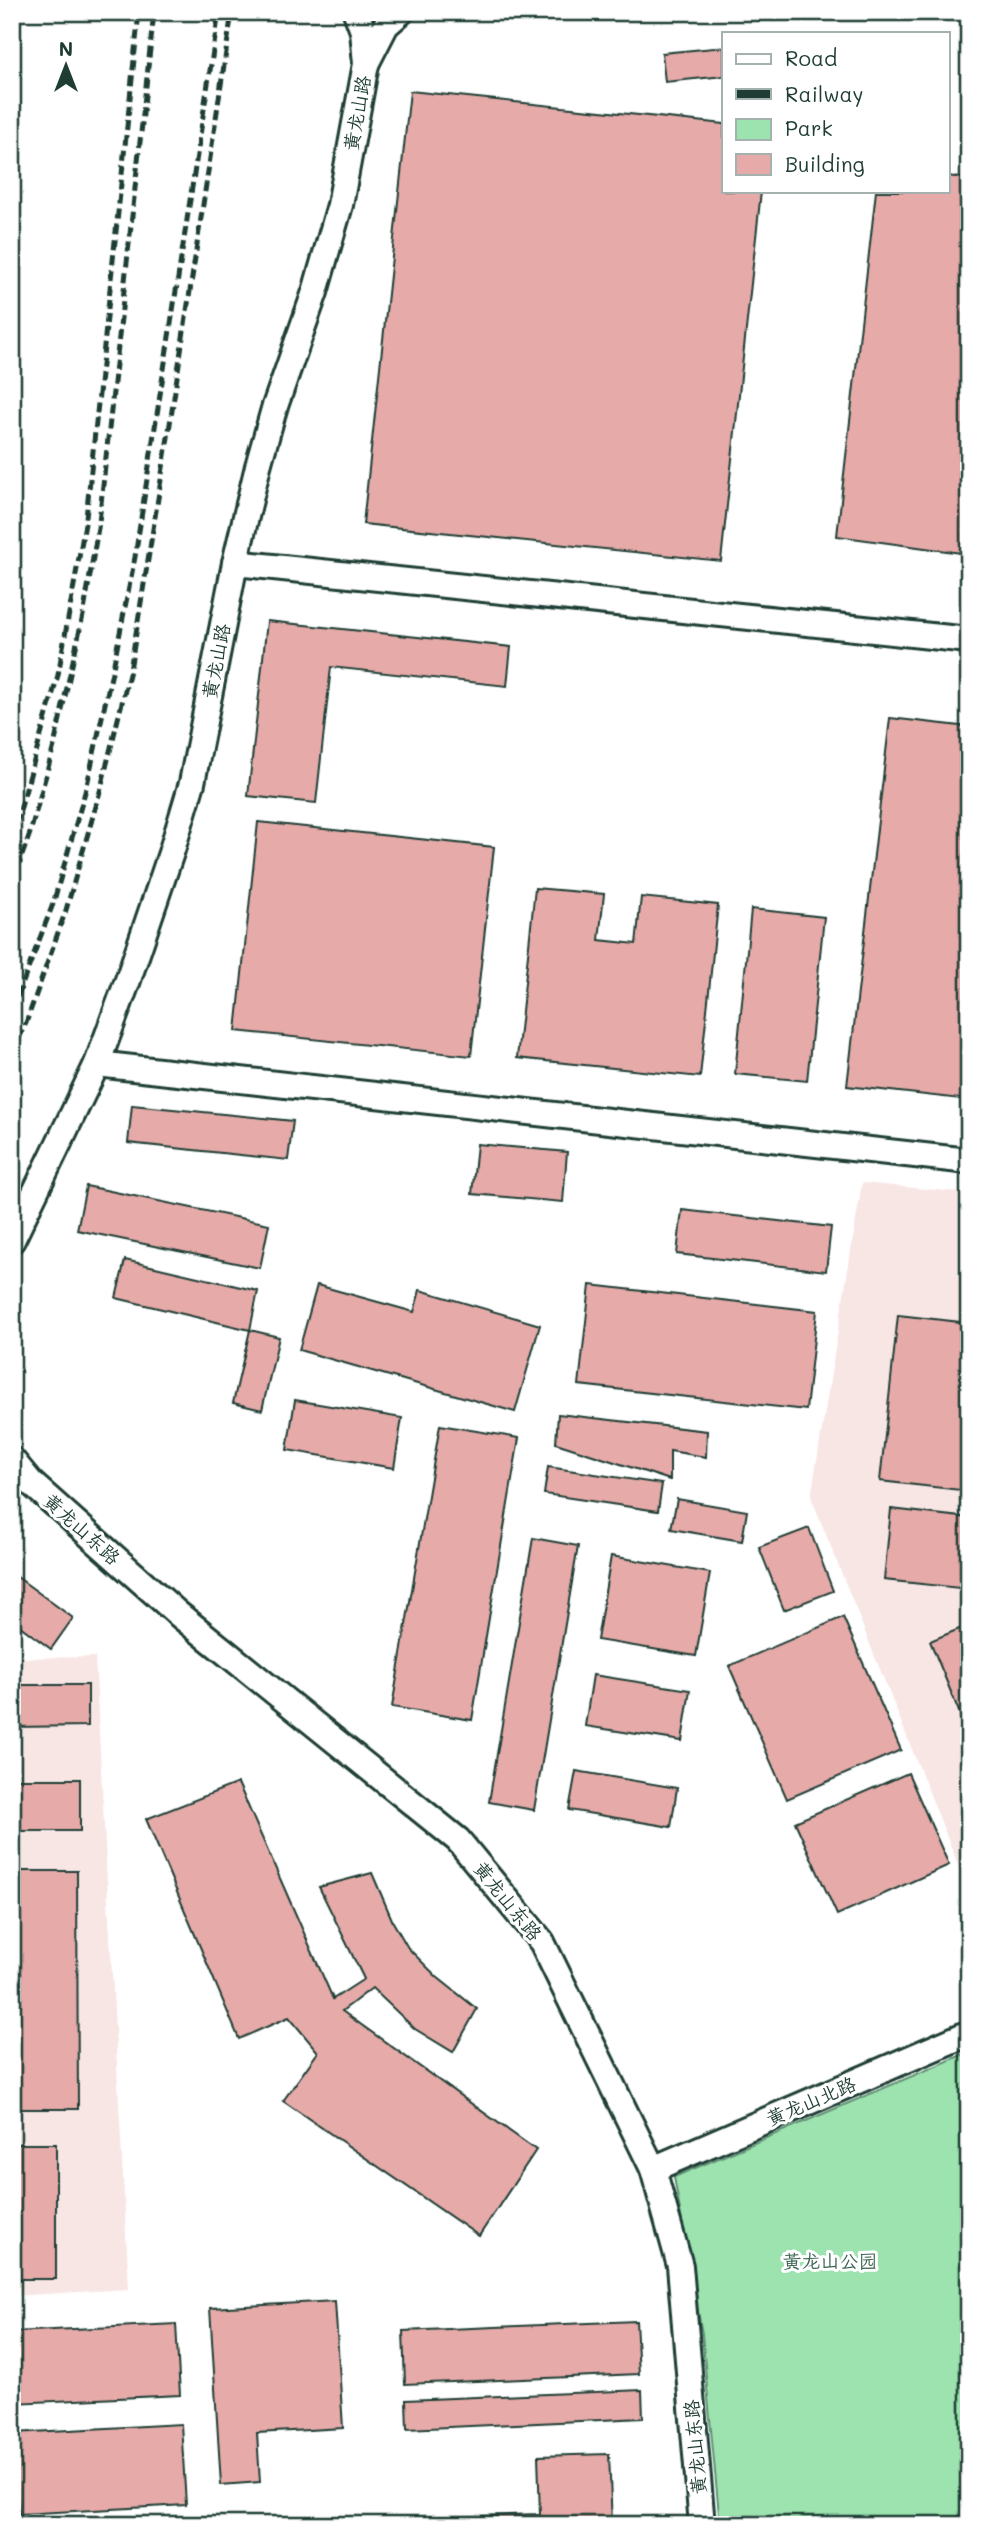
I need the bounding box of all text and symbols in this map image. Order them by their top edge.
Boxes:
north arrow [32,32,102,102]
legend [722,32,950,192]
text: N [59,36,73,61]
text: Road [785,44,837,71]
street label: 黄龙山路 [338,73,375,153]
text: Railway [785,80,864,107]
text: Park [785,114,833,141]
text: Building [785,150,865,177]
street label: 黄龙山路 [196,621,235,701]
street label: 黄龙山东路 [39,1488,126,1570]
street label: 黄龙山东路 [469,1856,548,1945]
street label: 黄龙山北路 [762,2070,859,2131]
park label: 黄龙山公园 [782,2248,878,2273]
street label: 黄龙山东路 [678,2399,711,2495]

